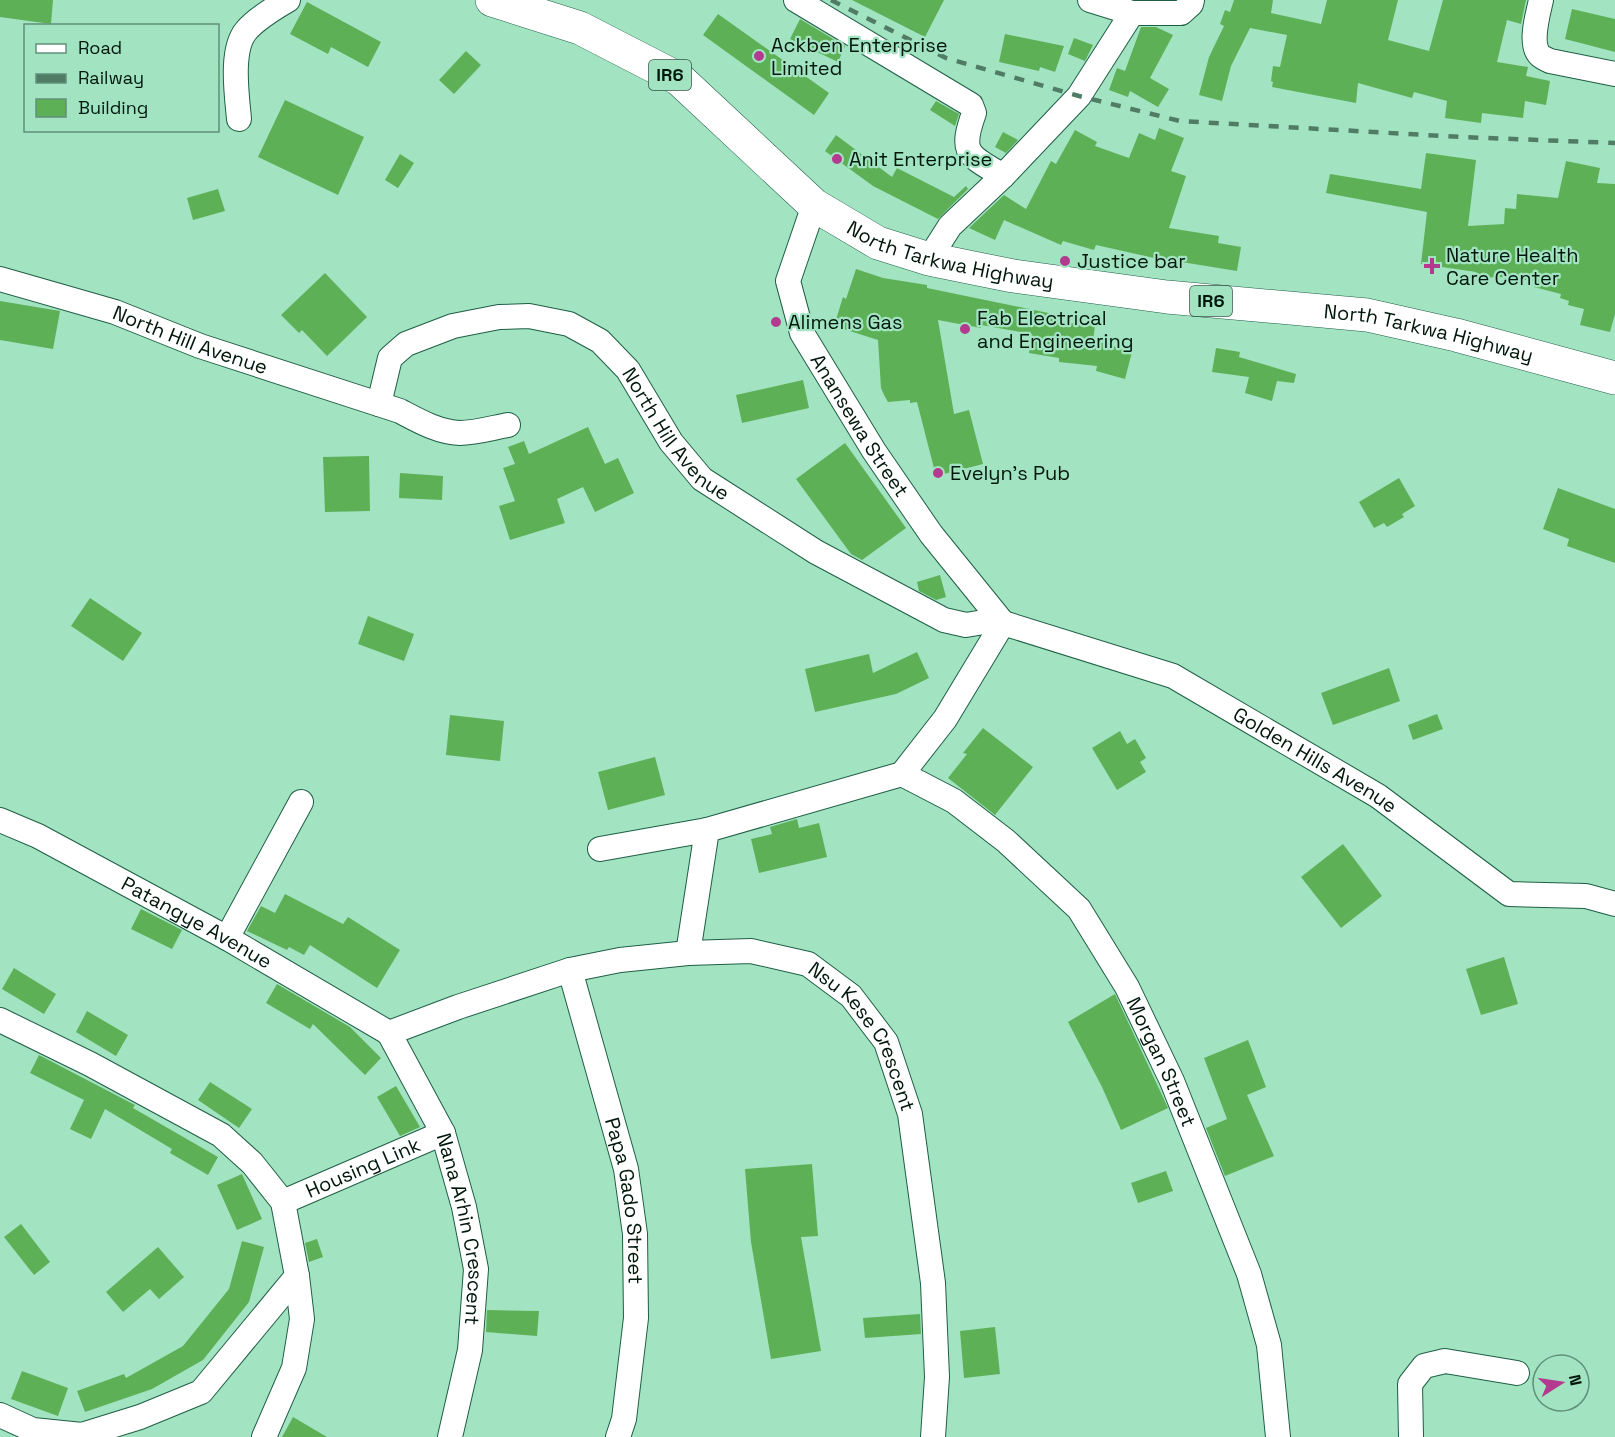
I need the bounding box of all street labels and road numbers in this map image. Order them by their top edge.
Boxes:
road number: IR6 [649,60,691,90]
street label: North Tarkwa Highway [842,215,1055,294]
road number: IR6 [1190,286,1232,316]
street label: North Tarkwa Highway [1323,298,1536,368]
street label: North Hill Avenue [109,299,271,380]
street label: Anansewa Street [805,349,915,502]
street label: North Hill Avenue [616,363,734,506]
street label: Golden Hills Avenue [1229,701,1403,819]
street label: Patangye Avenue [117,870,277,975]
street label: Nsu Kese Crescent [803,956,921,1114]
street label: Morgan Street [1121,993,1202,1131]
street label: Papa Gado Street [599,1114,649,1284]
street label: Nana Arhin Crescent [431,1130,489,1326]
street label: Housing Link [302,1131,424,1204]

